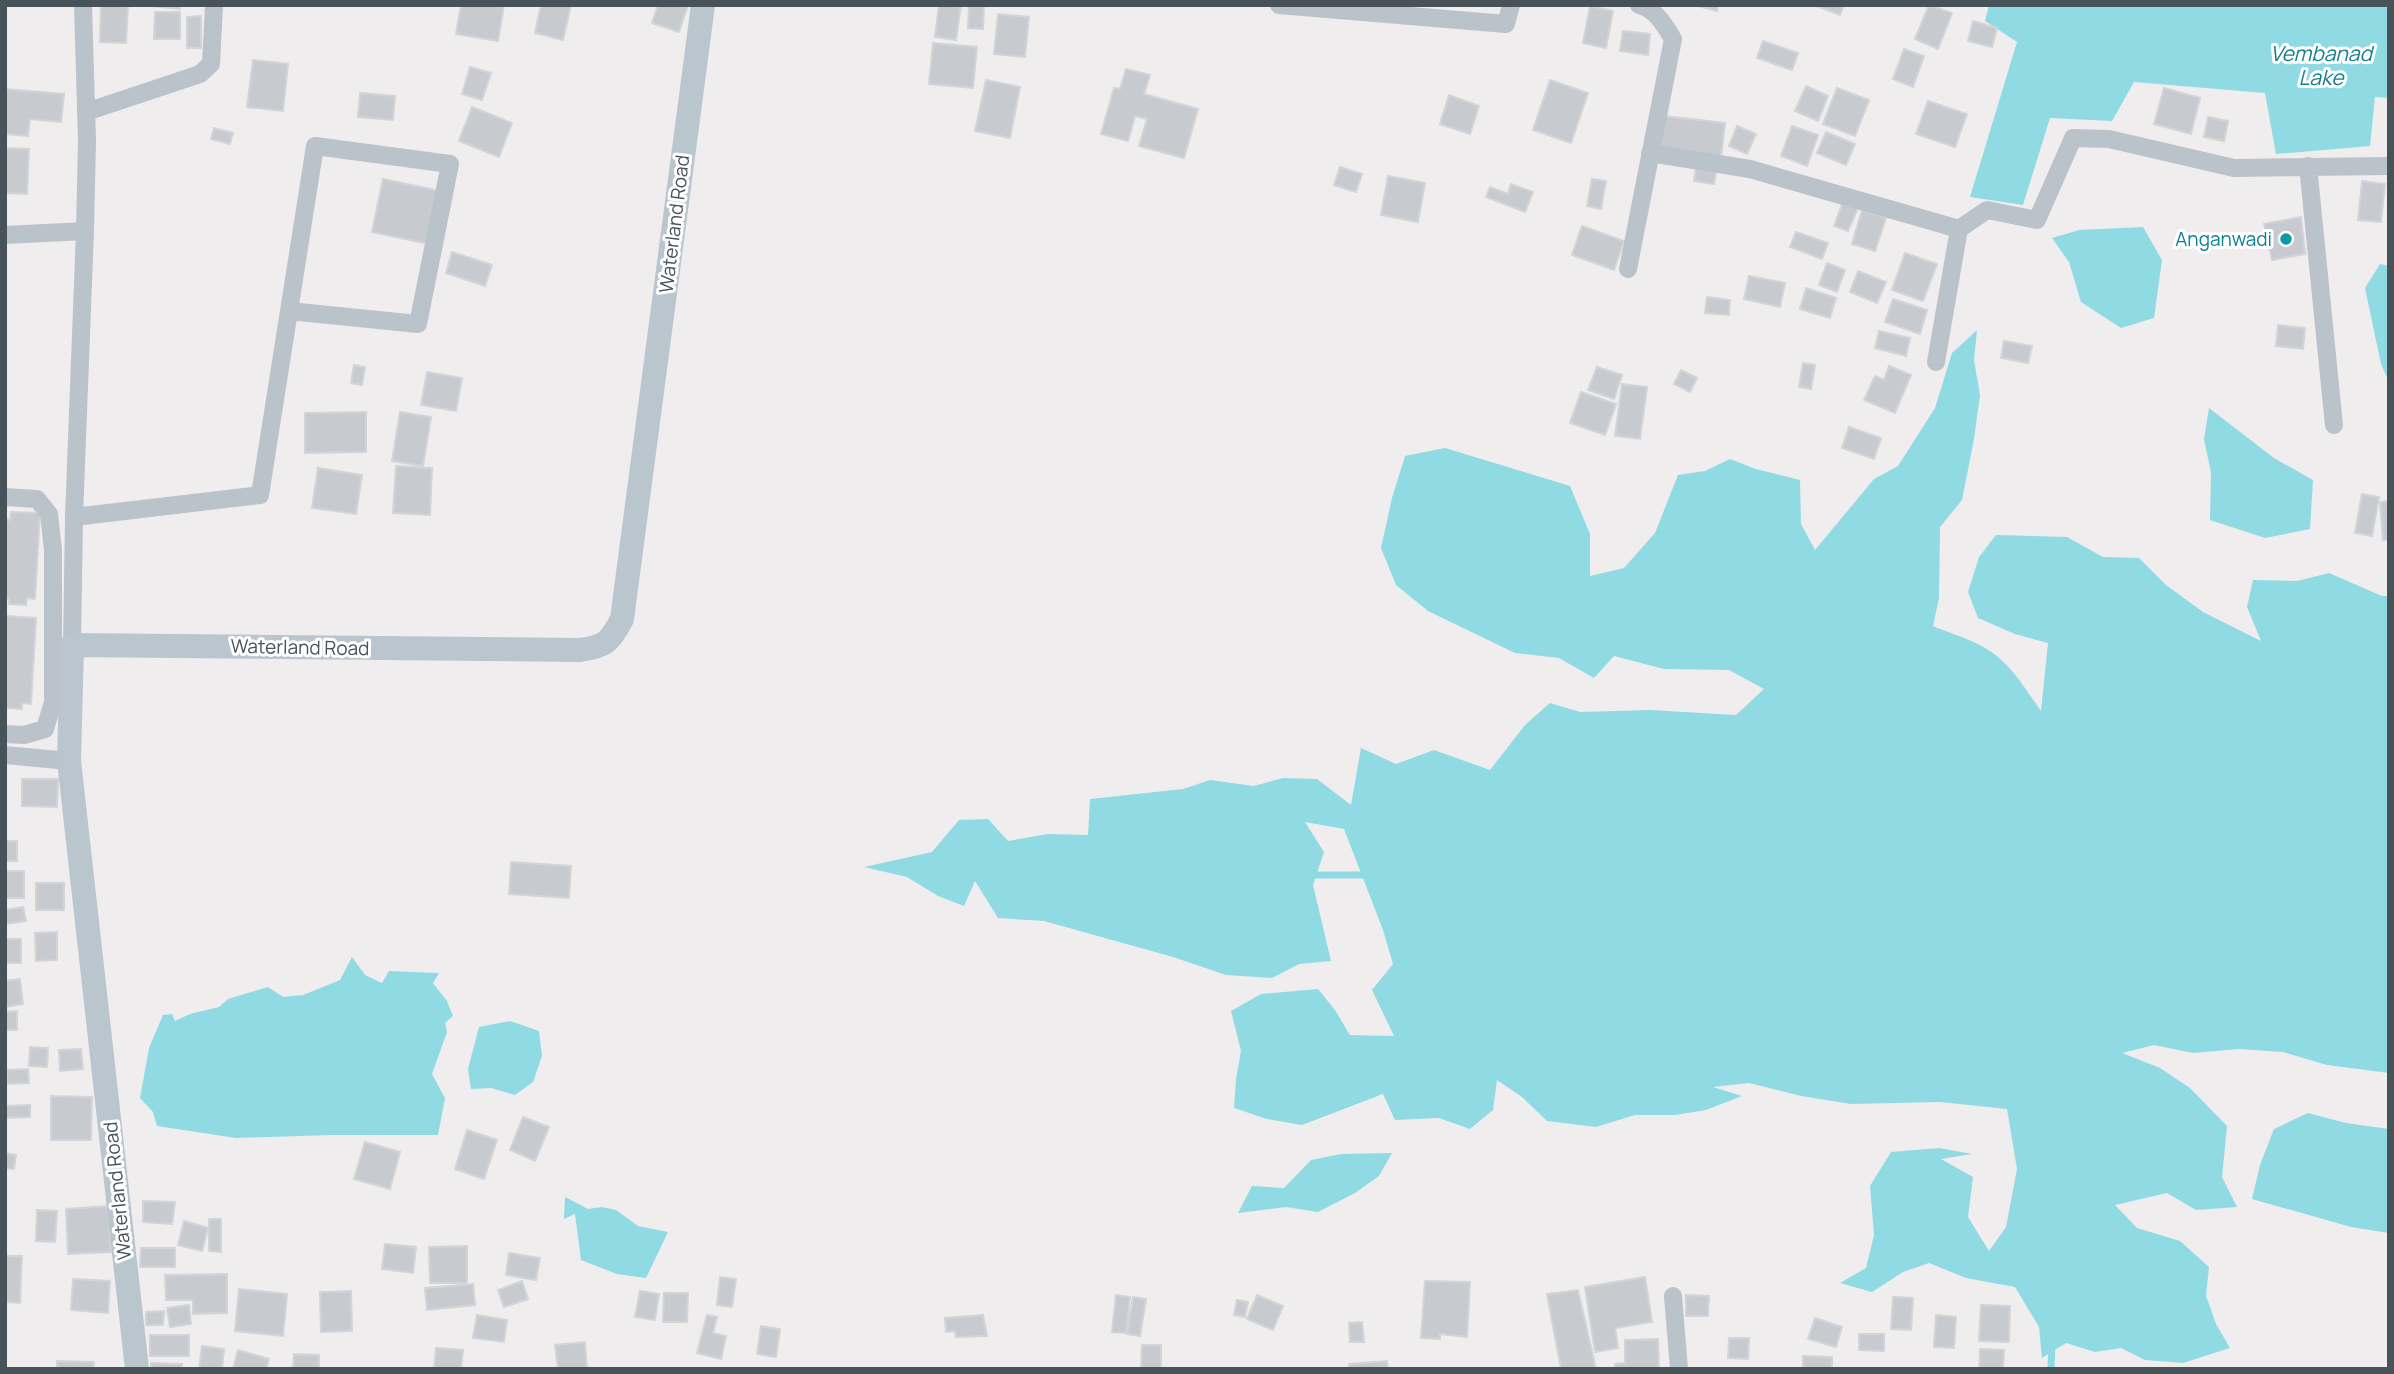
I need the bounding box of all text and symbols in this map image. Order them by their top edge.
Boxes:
water label: Vembanad Lake [2270,39,2374,91]
street label: Waterland Road [653,153,695,295]
place label: Anganwadi [2175,226,2272,252]
marker: Anganwadi [2278,231,2294,247]
street label: Waterland Road [230,633,370,661]
street label: Waterland Road [97,1121,137,1261]

